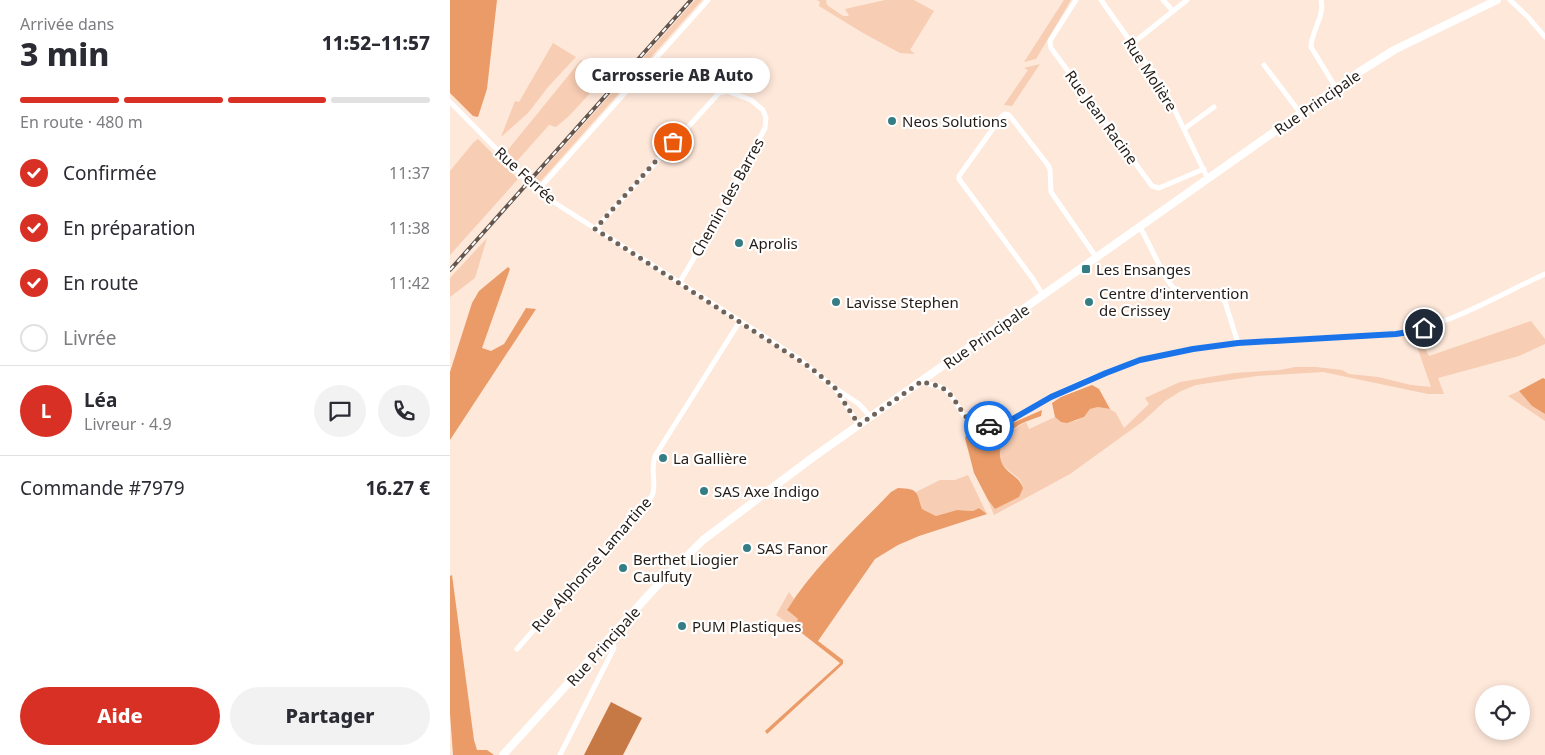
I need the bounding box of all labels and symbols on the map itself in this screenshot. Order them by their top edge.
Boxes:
street label: Rue Molière [1120,33,1182,115]
callout: Carrosserie AB Auto [576,57,770,92]
street label: Rue Principale [1270,65,1364,139]
street label: Rue Jean Racine [1061,66,1143,168]
place label: Neos Solutions [902,111,1007,131]
marker: Neos Solutions [886,115,898,127]
pin [652,121,694,163]
street label: Chemin des Barres [686,134,768,260]
street label: Rue Ferrée [491,142,561,208]
place label: Aprolis [749,233,798,253]
marker: Aprolis [733,237,745,249]
place label: Les Ensanges [1096,259,1191,279]
marker: Les Ensanges [1080,263,1092,275]
place label: Centre d'intervention de Crissey [1099,283,1249,320]
place label: Lavisse Stephen [846,292,959,312]
marker: Lavisse Stephen [830,296,842,308]
marker: Centre d'intervention de Crissey [1083,296,1095,308]
street label: Rue Principale [939,299,1033,373]
pin [1403,307,1445,349]
courier [964,401,1014,451]
place label: La Gallière [673,448,747,468]
marker: La Gallière [657,452,669,464]
place label: SAS Axe Indigo [714,481,819,501]
marker: SAS Axe Indigo [698,485,710,497]
street label: Rue Alphonse Lamartine [527,492,655,636]
place label: SAS Fanor [757,538,828,558]
marker: SAS Fanor [741,542,753,554]
place label: Berthet Liogier Caulfuty [633,549,738,586]
marker: Berthet Liogier Caulfuty [617,562,629,574]
street label: Rue Principale [562,602,644,690]
place label: PUM Plastiques [692,616,802,636]
marker: PUM Plastiques [676,620,688,632]

